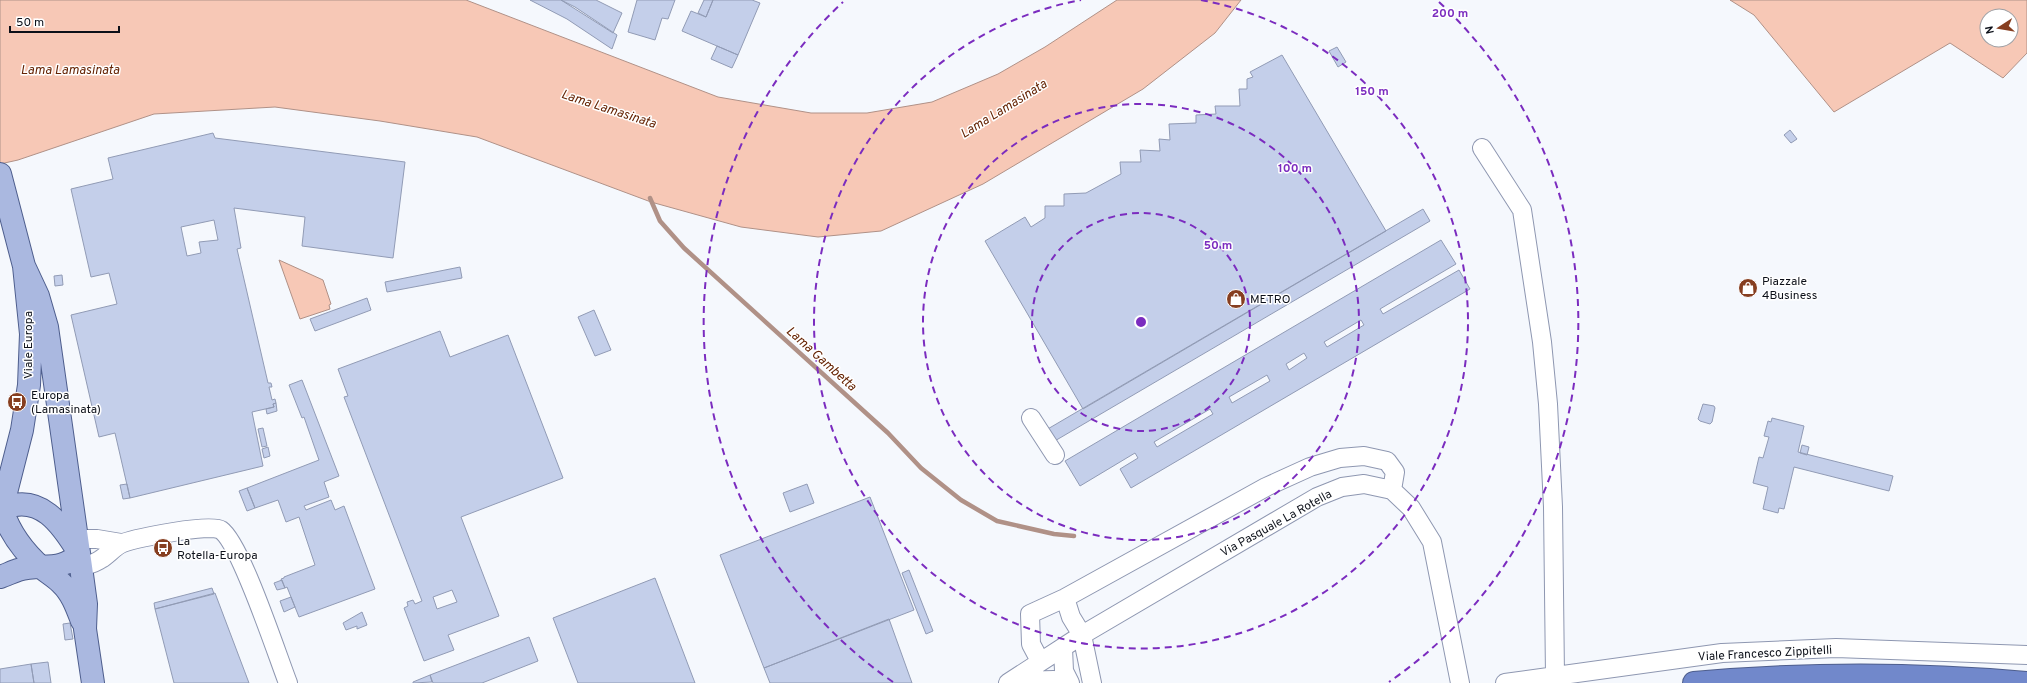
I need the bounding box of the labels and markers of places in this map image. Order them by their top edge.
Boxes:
place label: Piazzale 4Business [1762,274,1817,304]
shop icon: Piazzale 4Business [1737,277,1759,299]
shop icon: METRO [1225,288,1247,310]
place label: METRO [1250,292,1290,308]
centre of rings [1134,315,1148,329]
place label: Europa (Lamasinata) [31,388,101,418]
bus stop icon: Europa (Lamasinata) [6,391,28,413]
place label: La Rotella-Europa [177,534,258,564]
bus stop icon: La Rotella-Europa [152,537,174,559]

